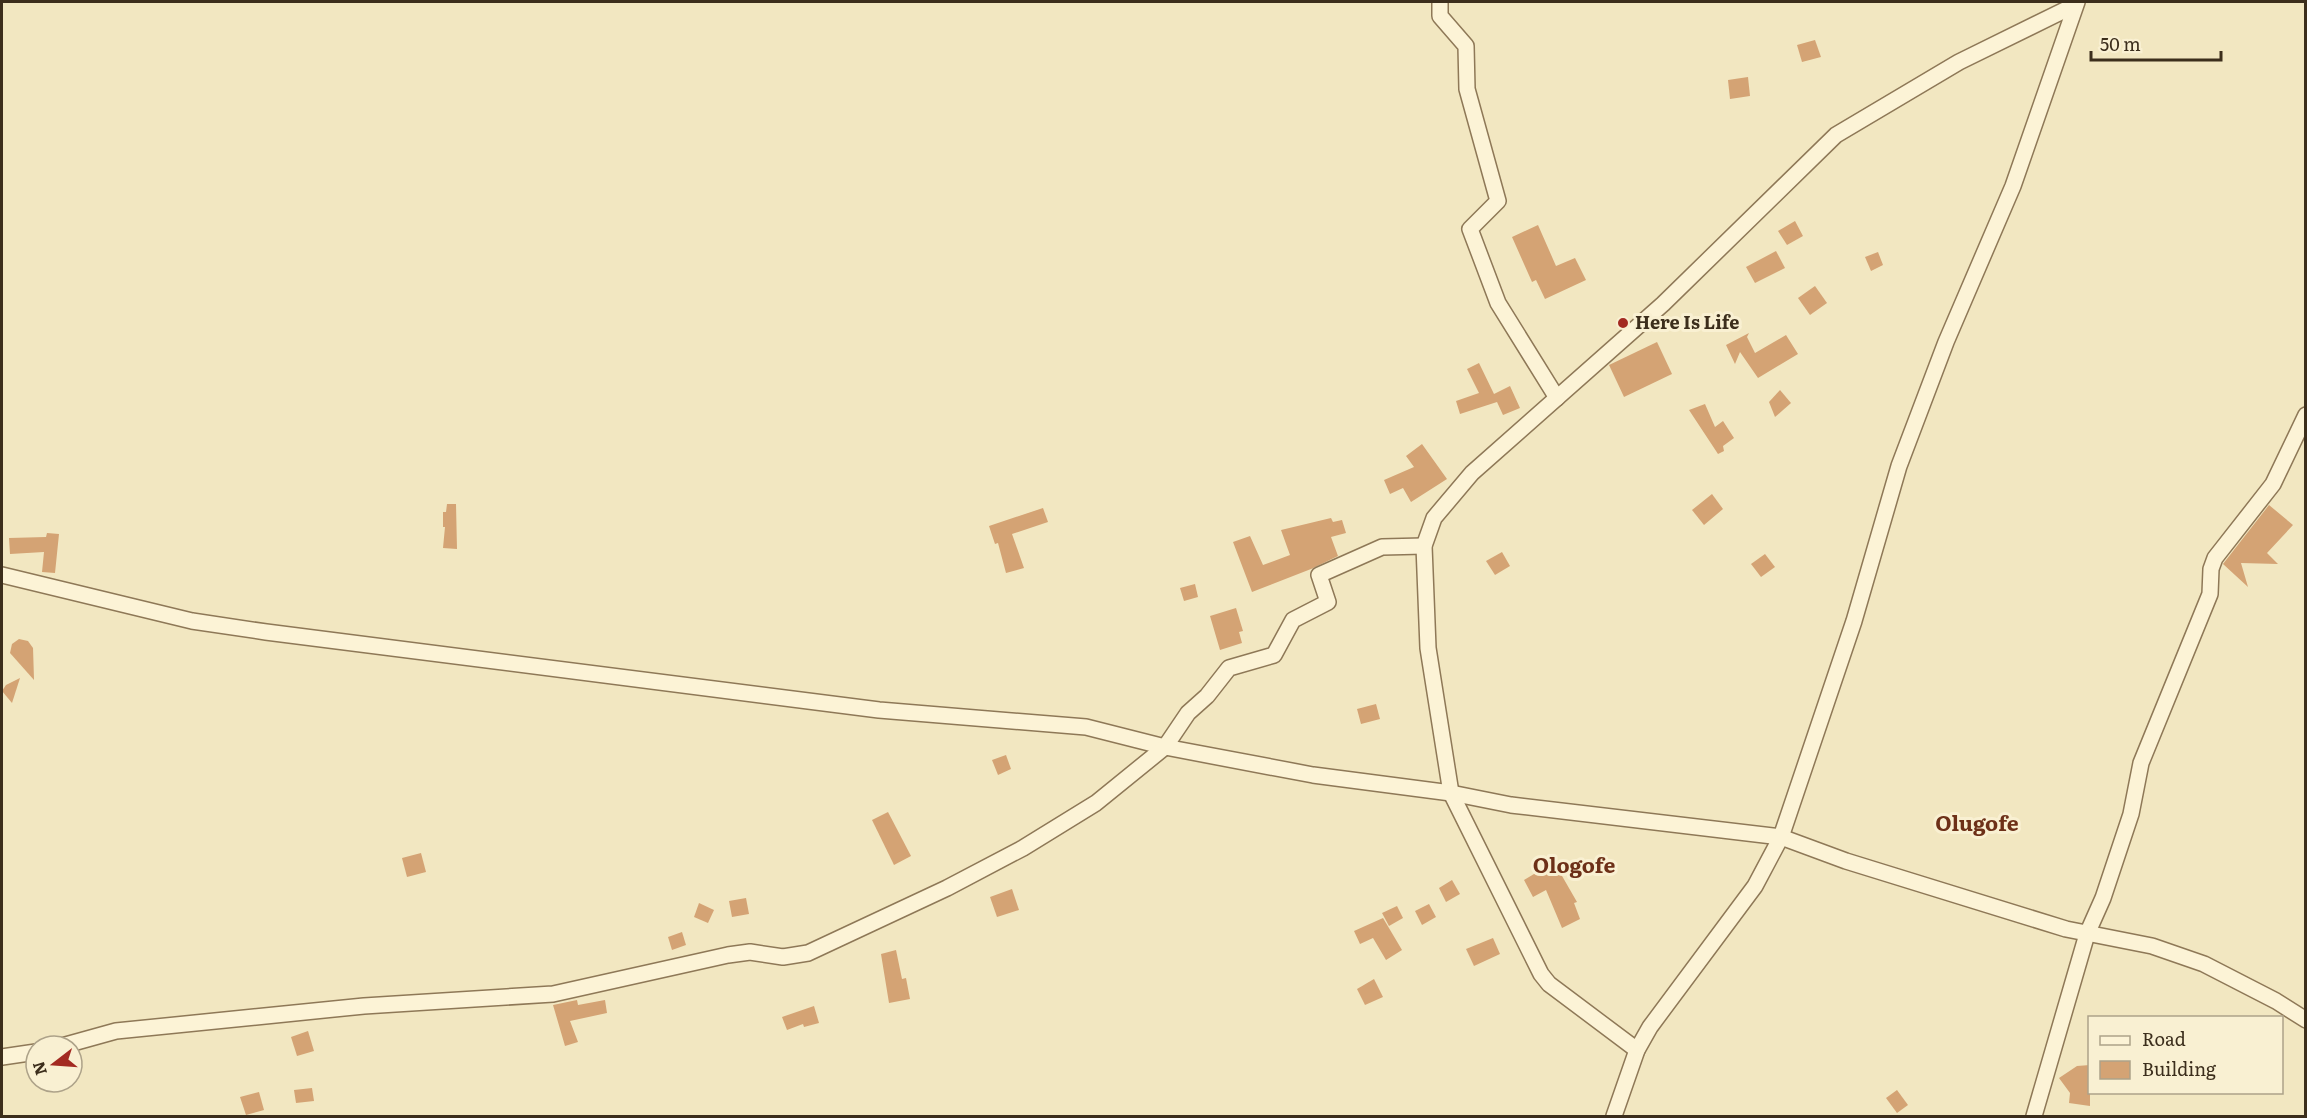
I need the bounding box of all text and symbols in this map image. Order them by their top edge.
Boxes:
scale bar [2091,24,2222,62]
text: 50 m [2100,30,2141,57]
place label: Here Is Life [1635,308,1739,335]
marker: Here Is Life [1616,316,1630,330]
district label: Olugofe [1935,806,2019,837]
district label: Ologofe [1533,848,1615,879]
legend [2088,1016,2283,1094]
text: Road [2142,1025,2186,1052]
north arrow [24,1034,84,1094]
text: Building [2142,1055,2217,1082]
text: N [25,1059,52,1079]

